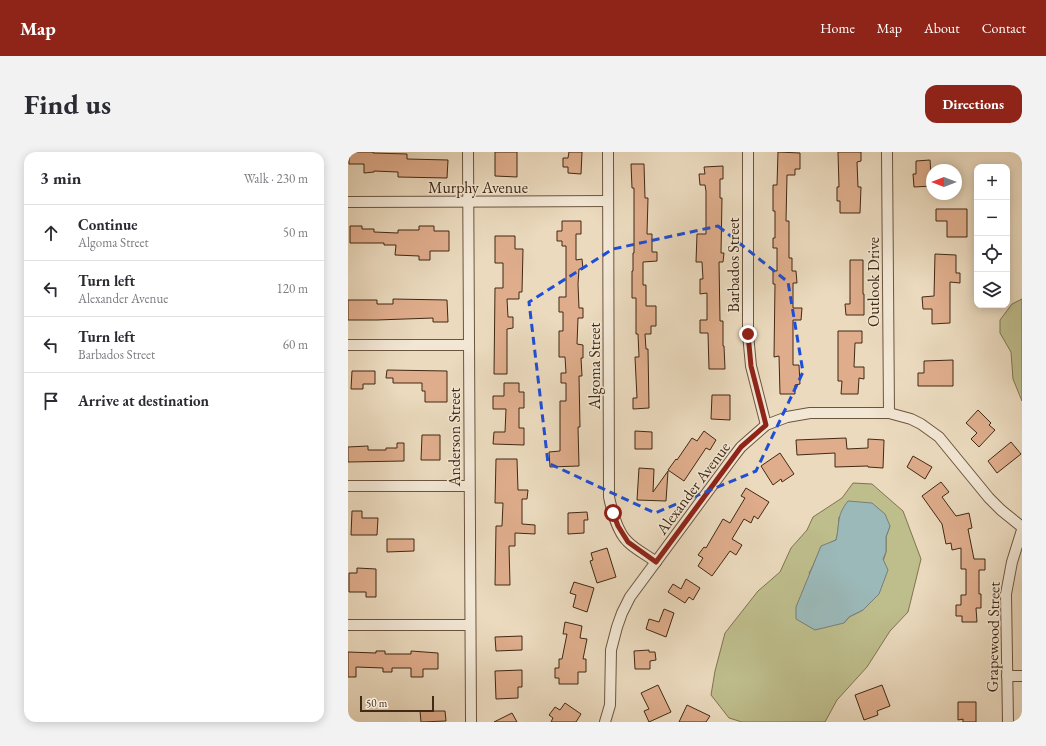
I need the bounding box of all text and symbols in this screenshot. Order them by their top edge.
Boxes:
text: Map [20,16,56,41]
text: Home [820,19,855,37]
text: Map [877,19,902,37]
text: About [924,19,960,37]
text: Contact [982,19,1026,37]
button: Directions [925,85,1022,123]
text: Find us [24,86,111,122]
north arrow [926,164,962,200]
map controls [974,164,1010,308]
button: + [974,164,1010,200]
text: 3 min [40,167,81,189]
text: Walk · 230 m [244,170,308,187]
street label: Murphy Avenue [428,177,528,198]
button: − [974,200,1010,236]
text: Continue [78,215,138,234]
street label: Barbados Street [723,218,744,312]
icon: ahead [40,222,62,244]
text: 50 m [283,224,308,241]
text: Algoma Street [78,234,149,251]
button: locate [974,236,1010,272]
street label: Outlook Drive [863,237,884,327]
text: Turn left [78,271,135,290]
button: layers [974,272,1010,308]
icon: left [40,278,62,300]
text: 120 m [277,280,308,297]
text: Alexander Avenue [78,290,168,307]
street label: Algoma Street [584,323,605,410]
route end [739,325,757,343]
text: Turn left [78,327,135,346]
icon: left [40,334,62,356]
text: 60 m [283,336,308,353]
text: Barbados Street [78,346,155,363]
street label: Anderson Street [444,387,465,488]
icon: arrive [40,390,62,412]
text: Arrive at destination [78,391,209,410]
street label: Alexander Avenue [651,437,735,540]
route start [604,504,622,522]
street label: Grapewood Street [982,581,1004,693]
scale bar [360,694,434,713]
text: 50 m [366,696,387,710]

